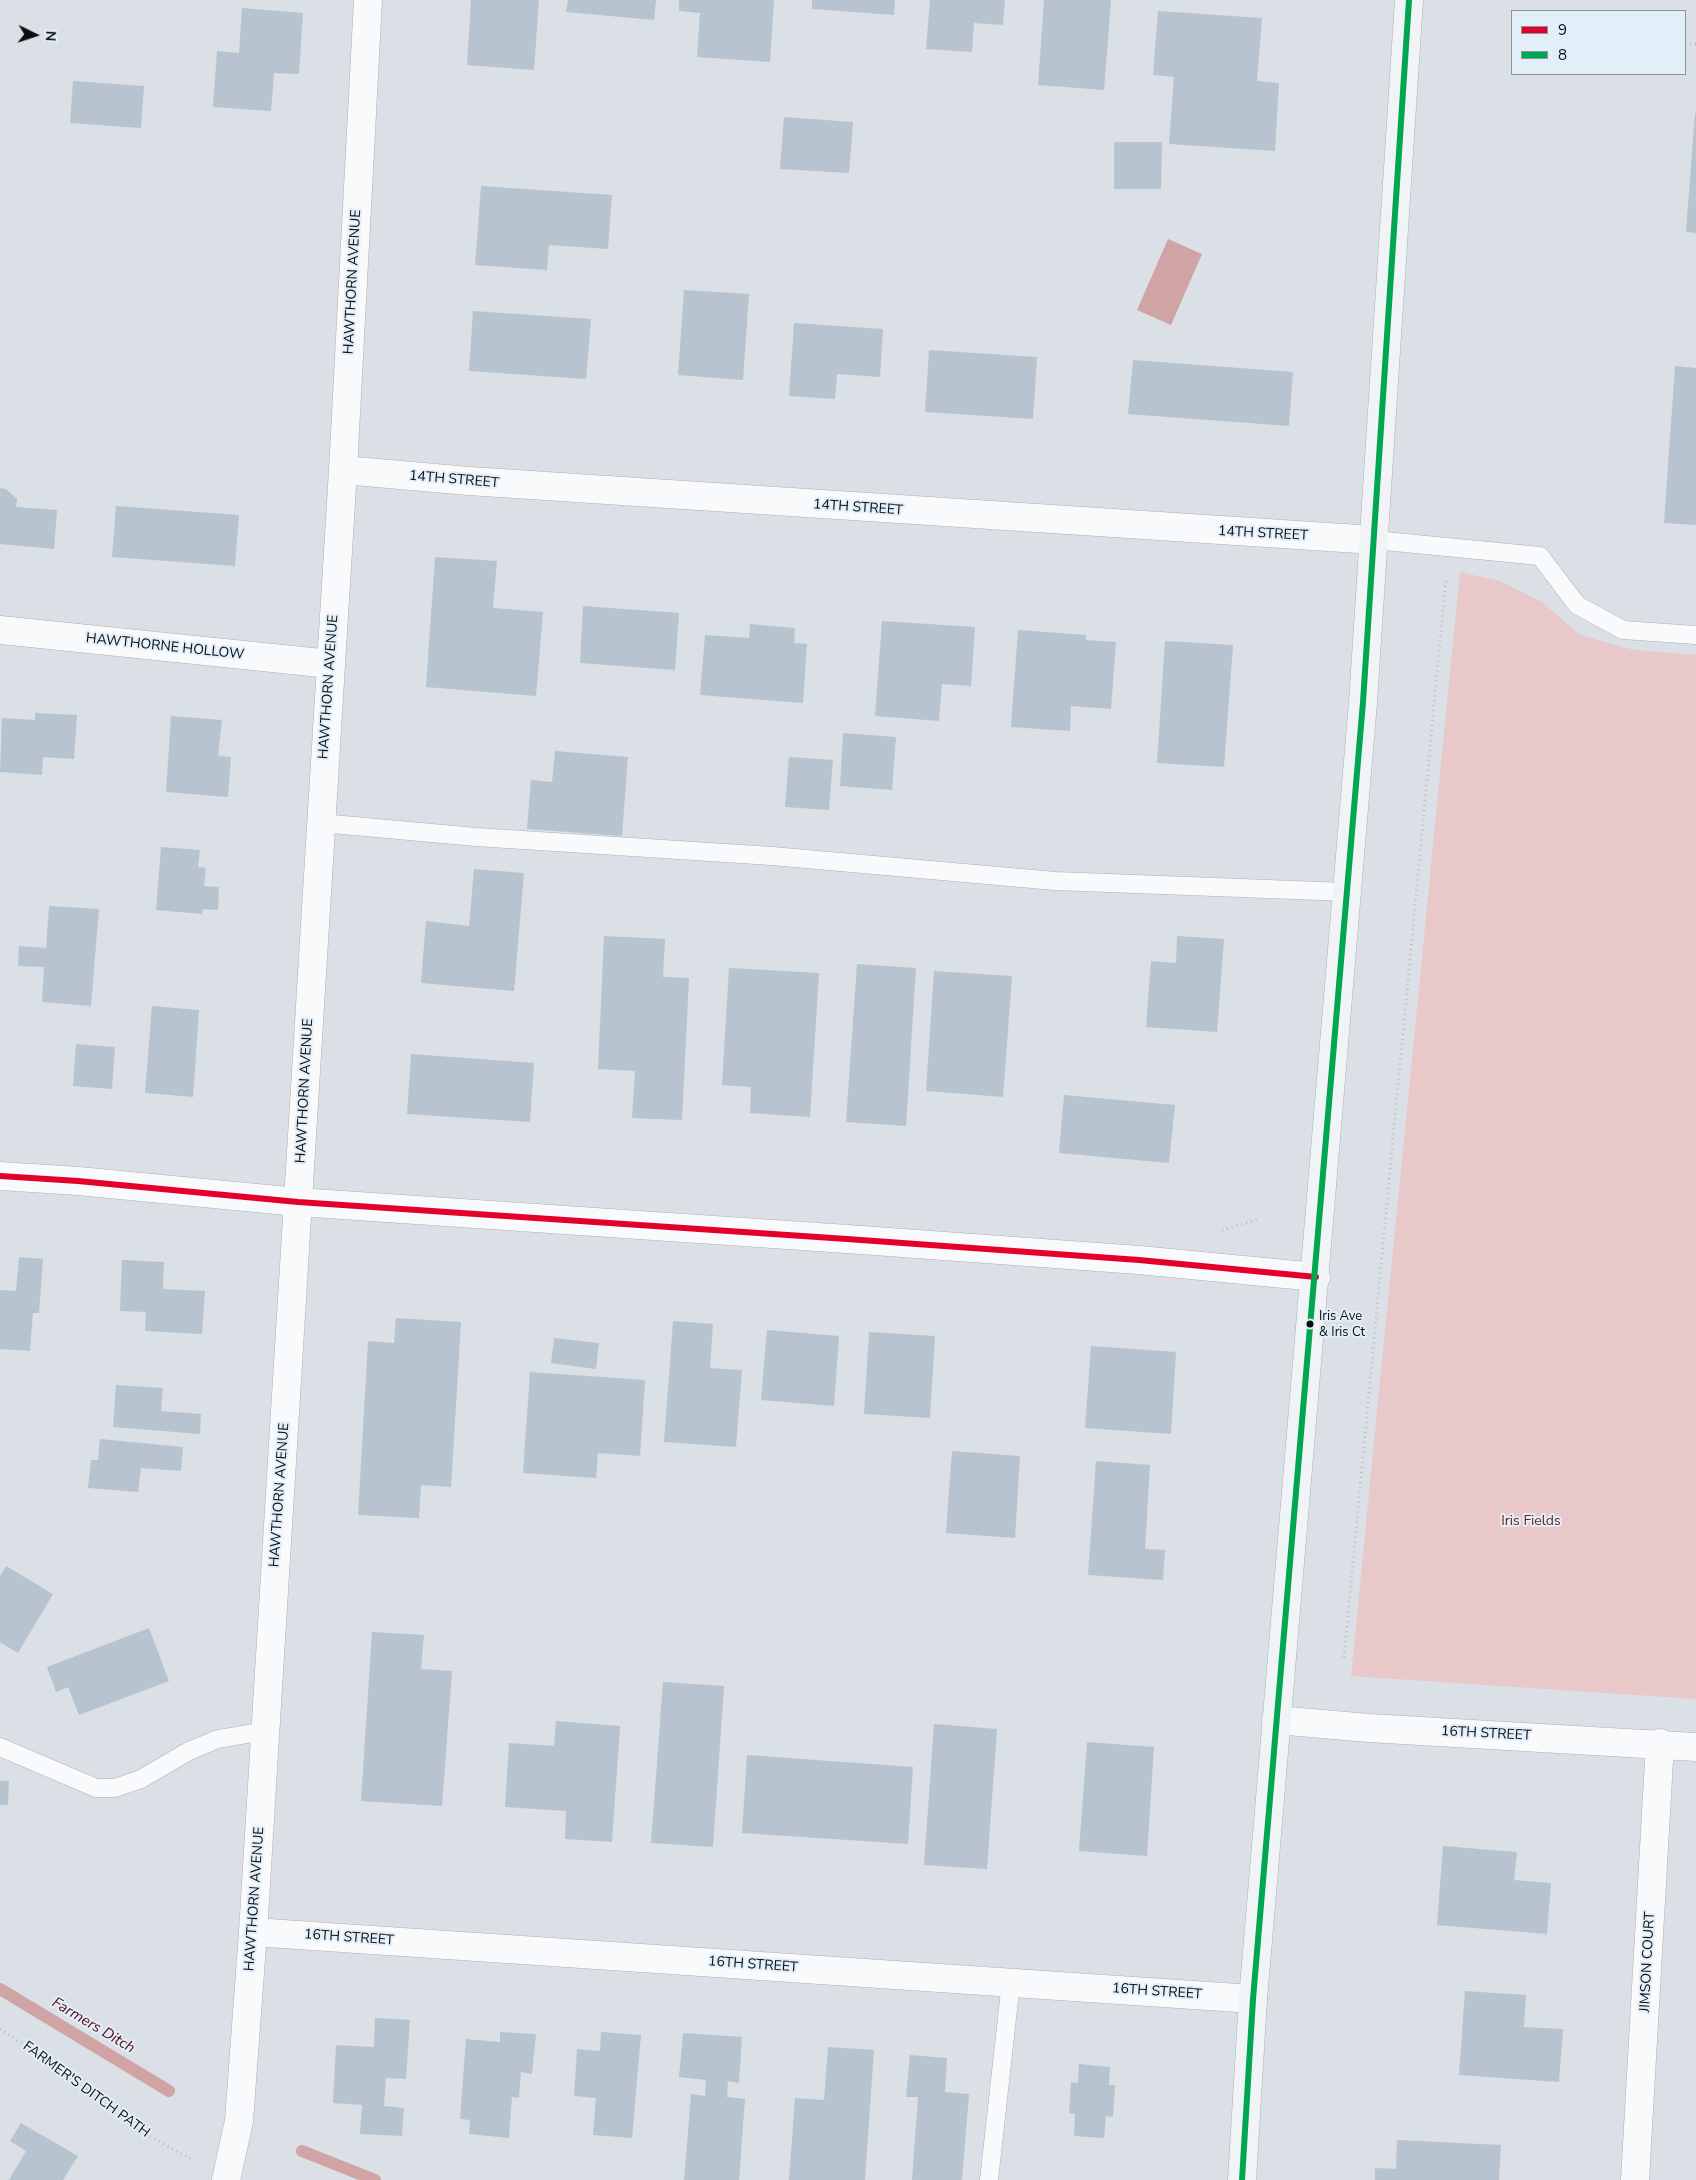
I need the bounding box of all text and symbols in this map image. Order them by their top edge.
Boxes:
north arrow [10,10,60,60]
legend [1511,10,1686,75]
text: 9 [1558,20,1567,40]
text: N [41,30,60,42]
text: 8 [1558,45,1567,65]
street label: HAWTHORN AVENUE [341,209,365,355]
street label: 14TH STREET [408,468,500,492]
street label: 14TH STREET [812,496,904,520]
street label: 14TH STREET [1217,523,1309,545]
street label: HAWTHORN AVENUE [316,614,342,760]
street label: HAWTHORNE HOLLOW [85,630,245,664]
street label: HAWTHORN AVENUE [293,1018,317,1164]
place label: Iris Ave & Iris Ct [1319,1309,1365,1340]
marker: Iris Ave & Iris Ct [1305,1319,1315,1329]
street label: HAWTHORN AVENUE [267,1422,293,1568]
park label: Iris Fields [1501,1514,1561,1530]
street label: 16TH STREET [1440,1723,1532,1745]
street label: HAWTHORN AVENUE [242,1826,268,1972]
street label: JIMSON COURT [1637,1911,1659,2013]
street label: 16TH STREET [303,1926,395,1950]
street label: 16TH STREET [707,1953,799,1977]
street label: 16TH STREET [1111,1980,1203,2004]
water label: Farmers Ditch [48,1994,138,2058]
street label: FARMER'S DITCH PATH [19,2038,153,2142]

